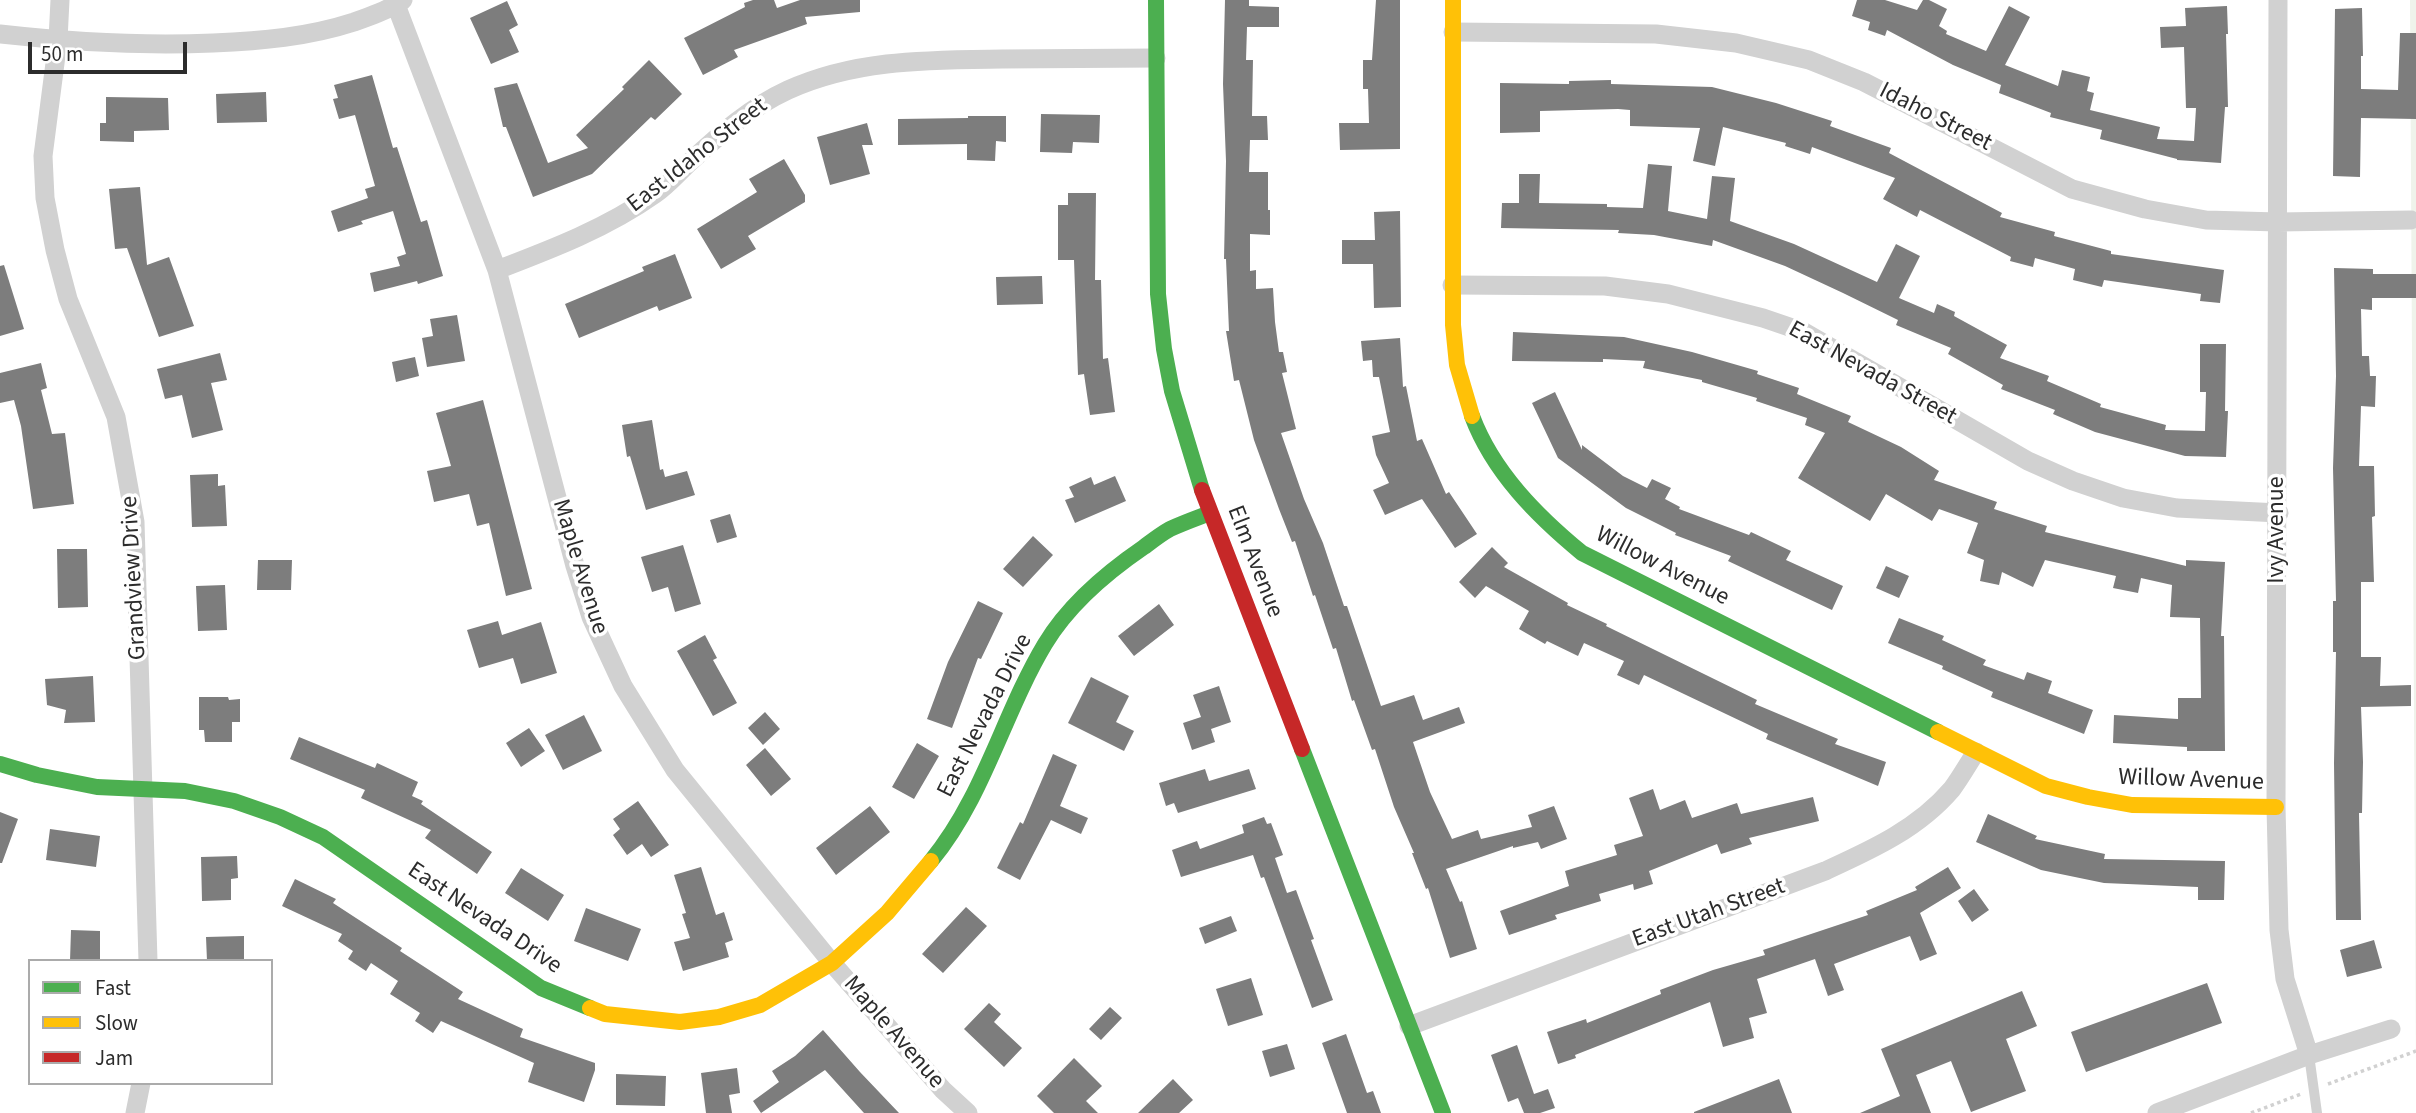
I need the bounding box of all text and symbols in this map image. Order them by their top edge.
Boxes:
scale bar [32,28,191,72]
text: 50 m [41,39,83,69]
street label: Idaho Street [1874,77,1996,159]
street label: East Idaho Street [622,92,774,220]
street label: East Nevada Street [1783,316,1961,432]
street label: Ivy Avenue [2264,476,2292,584]
street label: Grandview Drive [116,495,154,661]
street label: Maple Avenue [545,496,613,638]
street label: Elm Avenue [1220,502,1288,622]
street label: Willow Avenue [1590,521,1734,613]
street label: East Nevada Drive [932,629,1040,803]
street label: Willow Avenue [2118,764,2264,798]
street label: East Nevada Drive [401,857,567,981]
street label: East Utah Street [1629,873,1789,955]
legend [28,959,273,1085]
street label: Maple Avenue [836,971,950,1095]
text: Fast [95,973,131,1003]
text: Slow [95,1008,138,1038]
text: Jam [95,1043,133,1073]

